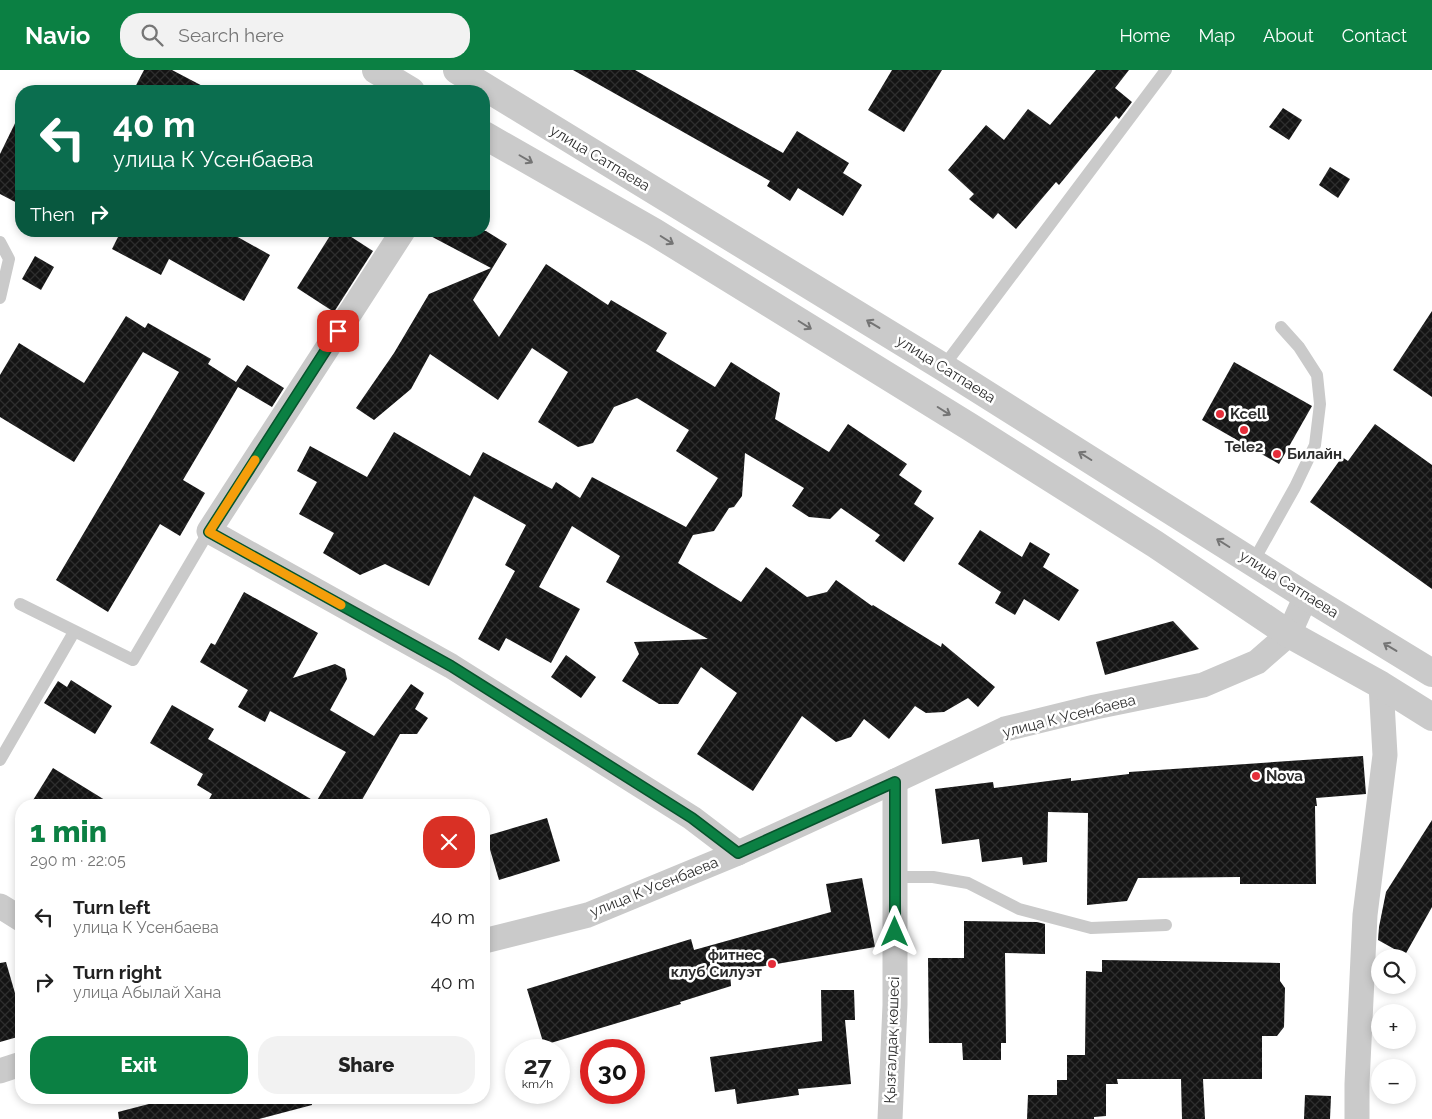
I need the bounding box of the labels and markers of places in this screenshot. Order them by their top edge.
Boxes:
pin [317,310,359,352]
place label: Kcell [1230,405,1267,423]
marker: Kcell [1214,408,1226,420]
marker: Tele2 [1238,424,1250,436]
place label: Tele2 [1225,438,1264,456]
place label: Билайн [1287,445,1342,463]
marker: Билайн [1271,448,1283,460]
place label: Nova [1266,767,1303,785]
marker: Nova [1250,770,1262,782]
place label: фитнес клуб Силуэт [671,946,763,981]
marker: фитнес клуб Силуэт [766,958,778,970]

